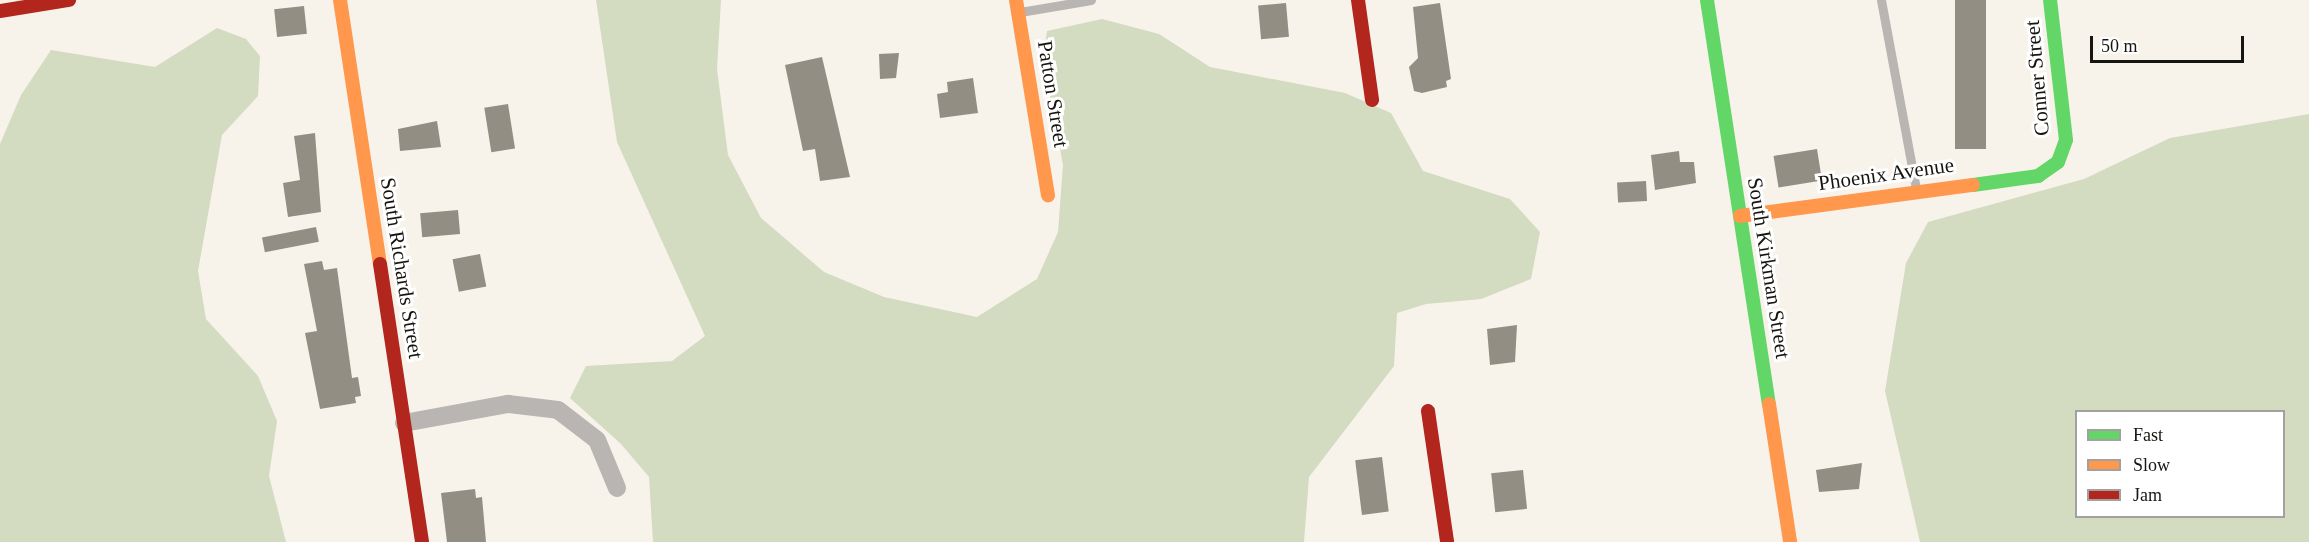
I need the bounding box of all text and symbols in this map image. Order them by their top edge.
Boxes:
street label: Conner Street [2019,19,2055,137]
scale bar [2093,24,2248,62]
text: 50 m [2101,36,2138,56]
street label: Patton Street [1032,39,1074,149]
street label: Phoenix Avenue [1816,152,1956,196]
street label: South Richards Street [375,176,429,360]
street label: South Kirkman Street [1742,176,1796,360]
legend [2075,410,2285,518]
text: Fast [2133,425,2163,445]
text: Slow [2133,455,2170,475]
text: Jam [2133,485,2162,505]

